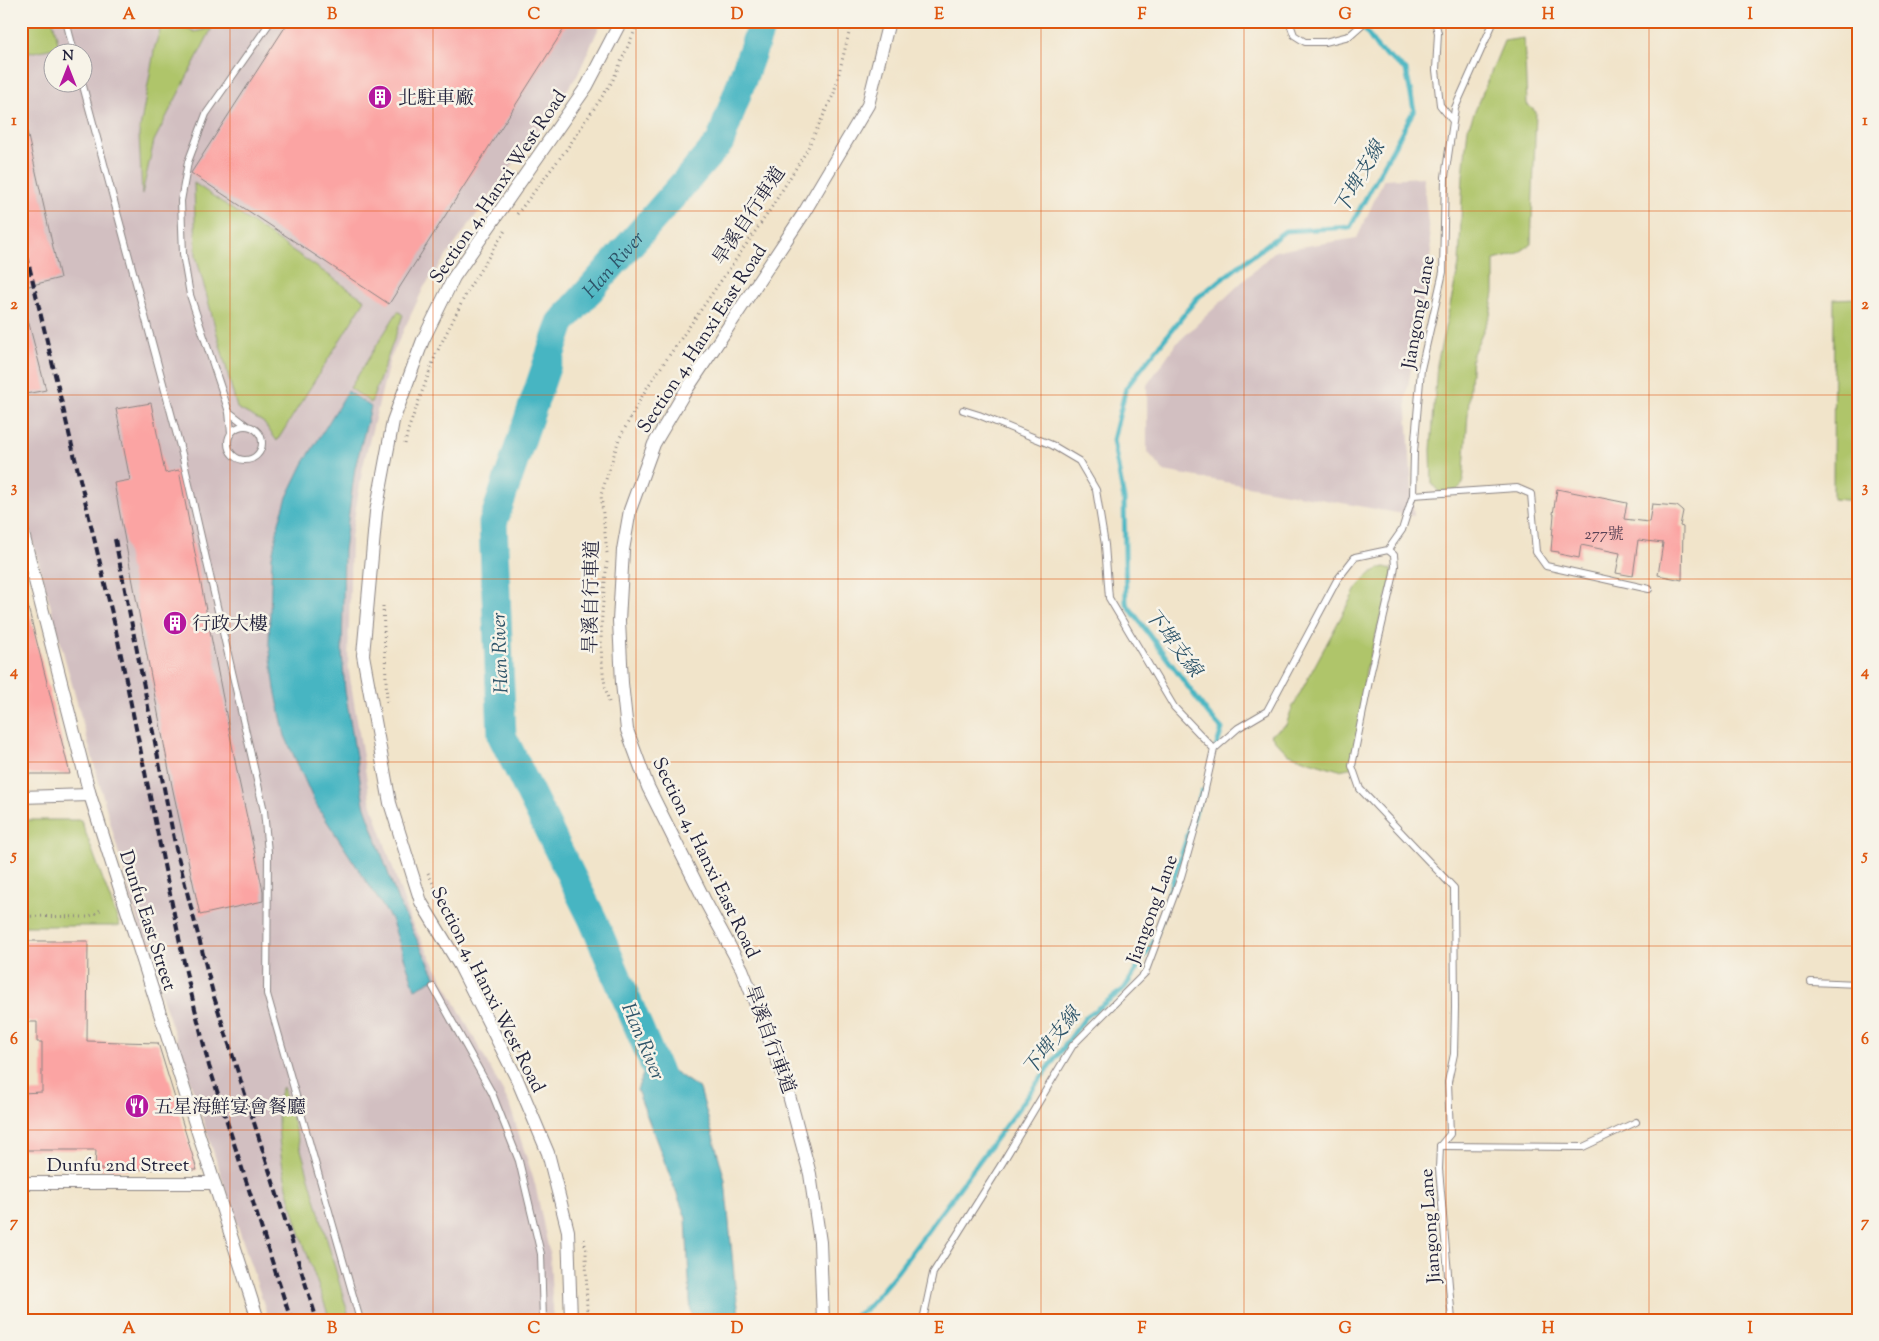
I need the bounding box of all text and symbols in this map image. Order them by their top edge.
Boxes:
text: A [123,4,136,27]
text: B [327,4,337,27]
text: C [528,4,541,27]
text: D [731,4,744,27]
text: E [934,4,944,27]
text: F [1138,4,1147,27]
text: G [1338,4,1352,27]
text: H [1542,4,1555,27]
text: I [1747,4,1753,27]
north arrow [42,42,92,92]
text: N [62,47,74,67]
building icon: 北駐車廠 [367,84,393,110]
street label: Section 4, Hanxi West Road [424,85,574,290]
place label: 北駐車廠 [398,86,474,113]
text: 1 [11,110,17,133]
text: 1 [1862,110,1868,133]
water label: 下埤支線 [1329,135,1395,220]
street label: 旱溪自行車道 [707,162,793,271]
water label: Han River [577,226,652,306]
street label: Section 4, Hanxi East Road [632,239,775,439]
street label: Jiangong Lane [1396,253,1443,372]
text: 2 [10,294,18,317]
text: 2 [1861,294,1869,317]
text: 3 [11,477,18,500]
text: 3 [1862,477,1869,500]
house number: 277號 [1584,524,1624,547]
street label: 旱溪自行車道 [578,540,607,654]
water label: 下埤支線 [1136,603,1209,686]
building icon: 行政大樓 [162,610,188,636]
place label: 行政大樓 [192,612,268,639]
water label: Han River [486,612,517,694]
text: 4 [9,661,18,684]
text: 4 [1860,661,1869,684]
street label: Section 4, Hanxi East Road [644,753,765,963]
text: 5 [9,845,17,868]
text: 5 [1860,845,1868,868]
street label: Dunfu East Street [111,847,182,995]
street label: Jiangong Lane [1121,851,1186,969]
street label: Section 4, Hanxi West Road [423,882,551,1098]
street label: 旱溪自行車道 [736,982,801,1098]
water label: Han River [612,999,671,1085]
water label: 下埤支線 [1017,1001,1090,1083]
text: 6 [10,1029,18,1052]
text: 6 [1861,1029,1869,1052]
restaurant icon: 五星海鮮宴會餐廳 [124,1093,150,1119]
place label: 五星海鮮宴會餐廳 [154,1095,306,1122]
street label: Dunfu 2nd Street [47,1153,190,1180]
street label: Jiangong Lane [1414,1168,1449,1285]
text: 7 [10,1212,19,1235]
text: 7 [1861,1212,1870,1235]
text: A [123,1318,136,1341]
text: B [327,1318,337,1341]
text: C [528,1318,541,1341]
text: D [731,1318,744,1341]
text: E [934,1318,944,1341]
text: F [1138,1318,1147,1341]
text: G [1338,1318,1352,1341]
text: H [1542,1318,1555,1341]
text: I [1747,1318,1753,1341]

